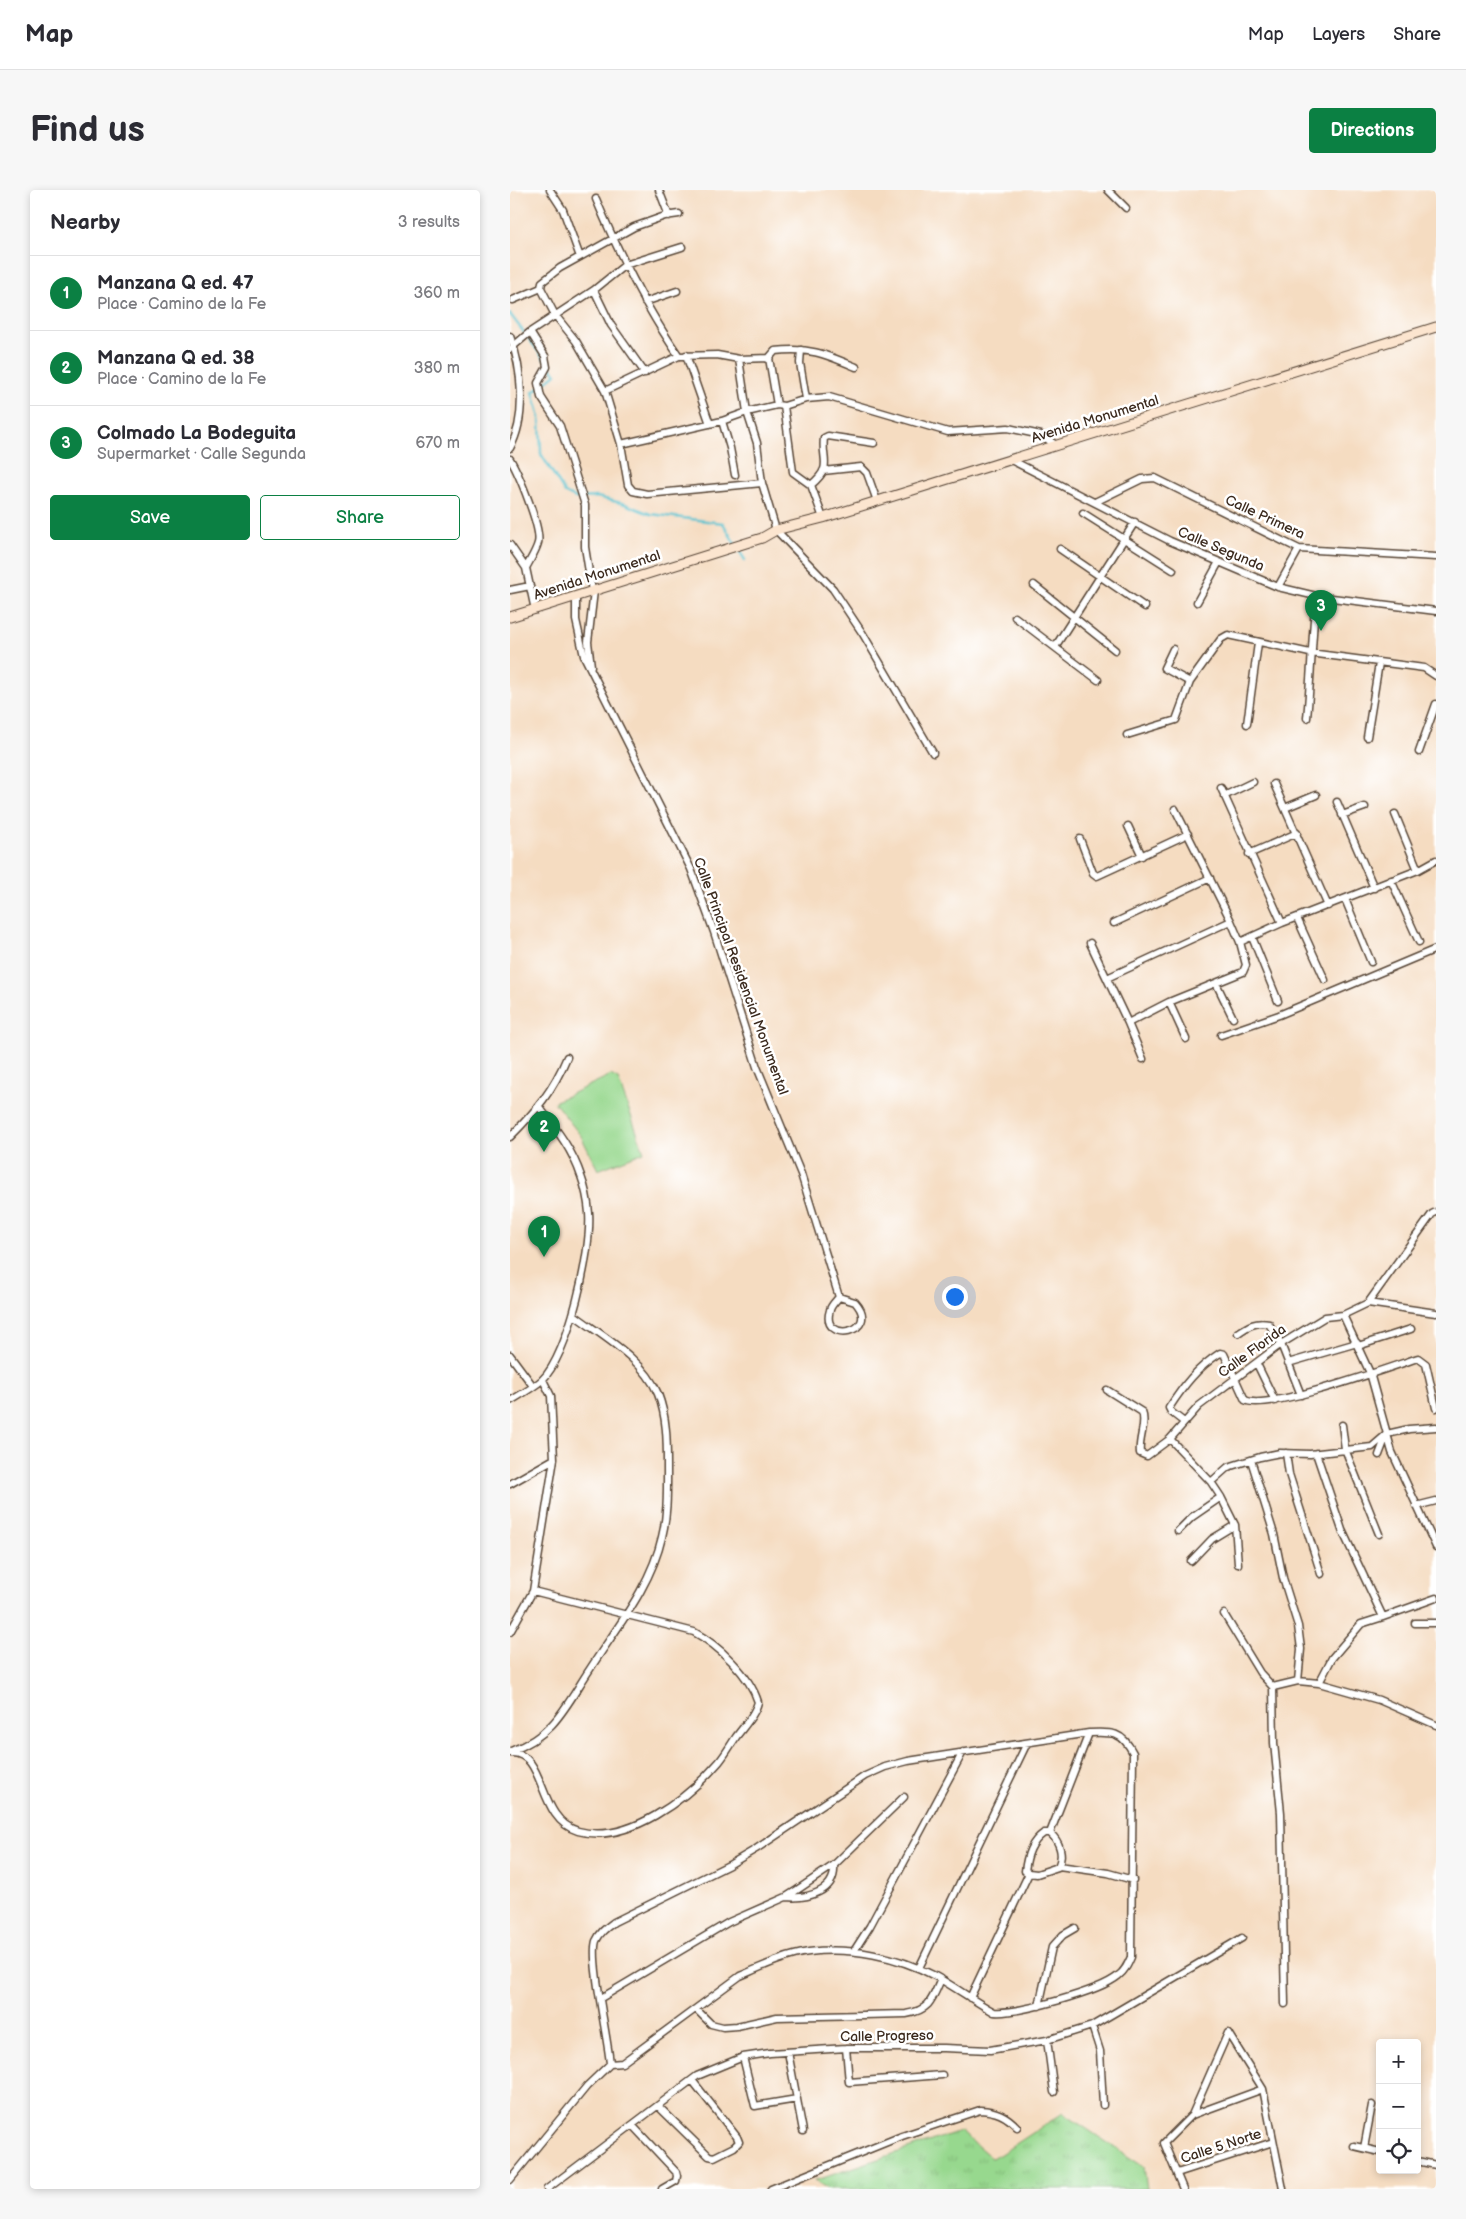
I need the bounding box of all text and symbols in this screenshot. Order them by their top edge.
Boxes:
text: Map [25,20,73,49]
text: Map [1248,24,1284,45]
text: Layers [1312,24,1365,45]
text: Share [1393,24,1441,45]
button: Directions [1309,108,1436,153]
text: Find us [30,109,145,152]
text: Nearby [50,210,120,235]
text: 3 results [398,213,460,232]
text: Manzana Q ed. 47 [97,272,254,295]
text: 1 [63,284,69,303]
text: 360 m [413,284,460,303]
text: Place · Camino de la Fe [97,295,266,314]
text: Manzana Q ed. 38 [97,347,255,370]
text: 2 [61,359,71,378]
text: 380 m [414,359,460,378]
text: Place · Camino de la Fe [97,370,266,389]
street label: Avenida Monumental [1029,392,1161,446]
text: Colmado La Bodeguita [97,422,296,445]
text: 3 [61,434,71,453]
text: 670 m [415,434,460,453]
text: Supermarket · Calle Segunda [97,445,306,464]
street label: Calle Primera [1223,491,1308,543]
button: Save [50,495,250,540]
button: Share [260,495,460,540]
street label: Calle Segunda [1175,523,1267,575]
street label: Avenida Monumental [531,546,663,604]
pin: 3 [1305,590,1337,631]
street label: Calle Principal Residencial Monumental [690,855,792,1097]
pin: 2 [528,1111,560,1152]
pin: 1 [528,1216,560,1257]
your location [942,1284,968,1310]
street label: Calle Florida [1215,1321,1289,1381]
street label: Calle Progreso [840,2027,934,2045]
map controls [1376,2039,1421,2174]
button: + [1376,2039,1421,2084]
button: − [1376,2084,1421,2129]
street label: Calle 5 Norte [1179,2125,1263,2167]
button: locate [1376,2129,1421,2174]

